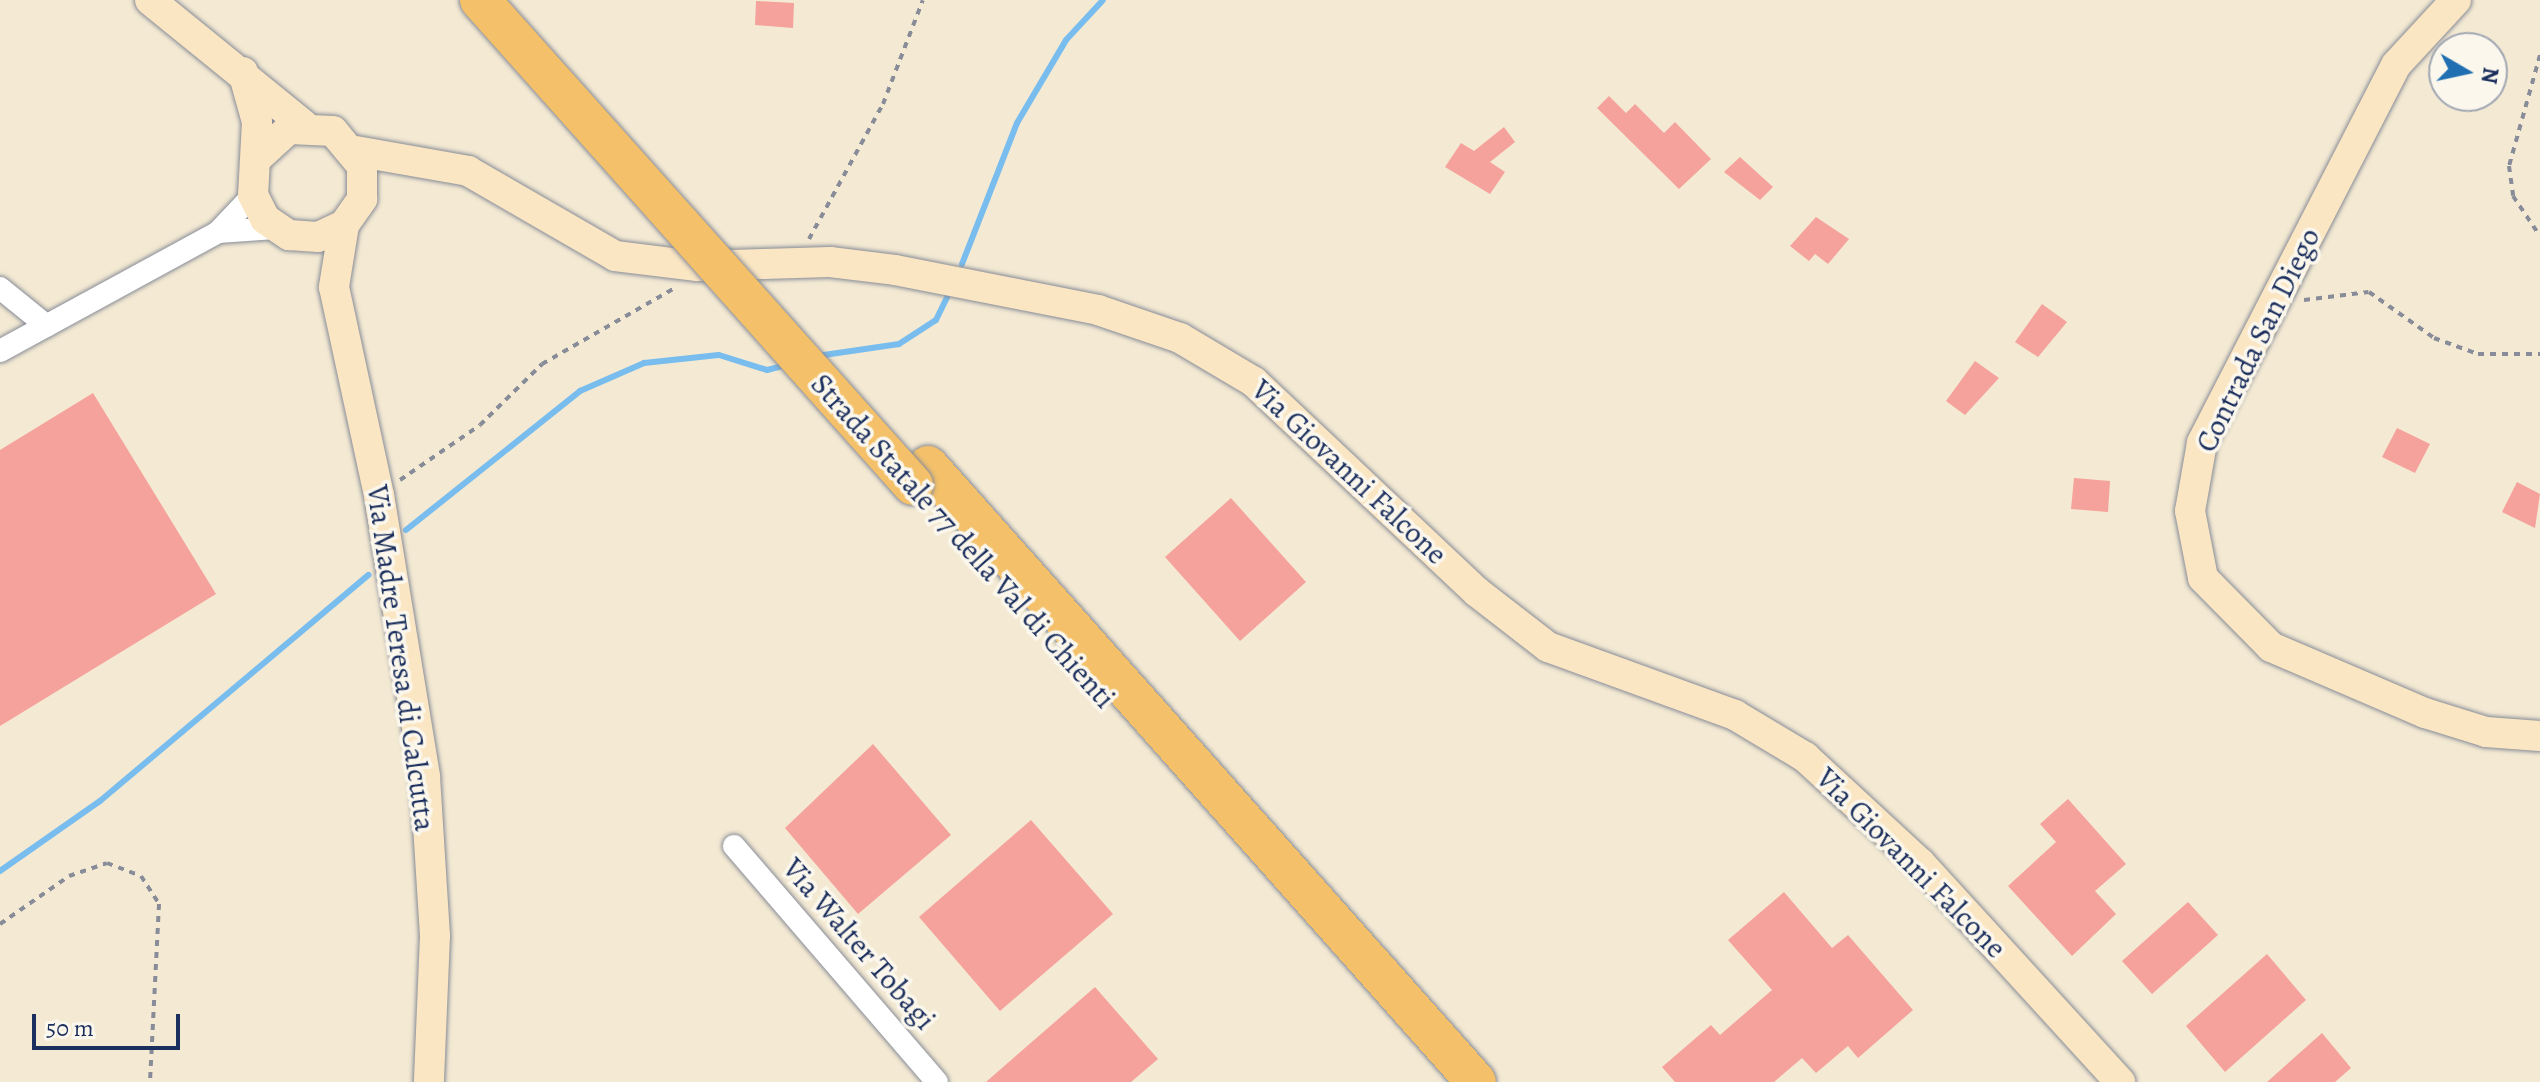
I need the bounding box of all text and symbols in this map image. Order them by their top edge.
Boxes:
north arrow [2428,32,2508,112]
text: N [2474,65,2506,86]
street label: Contrada San Diego [2188,222,2328,458]
street label: Strada Statale 77 della Val di Chienti [803,366,1123,716]
street label: Via Giovanni Falcone [1244,372,1454,572]
street label: Via Madre Teresa di Calcutta [359,483,443,833]
street label: Via Giovanni Falcone [1808,760,2014,966]
street label: Via Walter Tobagi [775,851,943,1037]
scale bar [36,998,184,1048]
text: 50 m [46,1012,94,1044]

